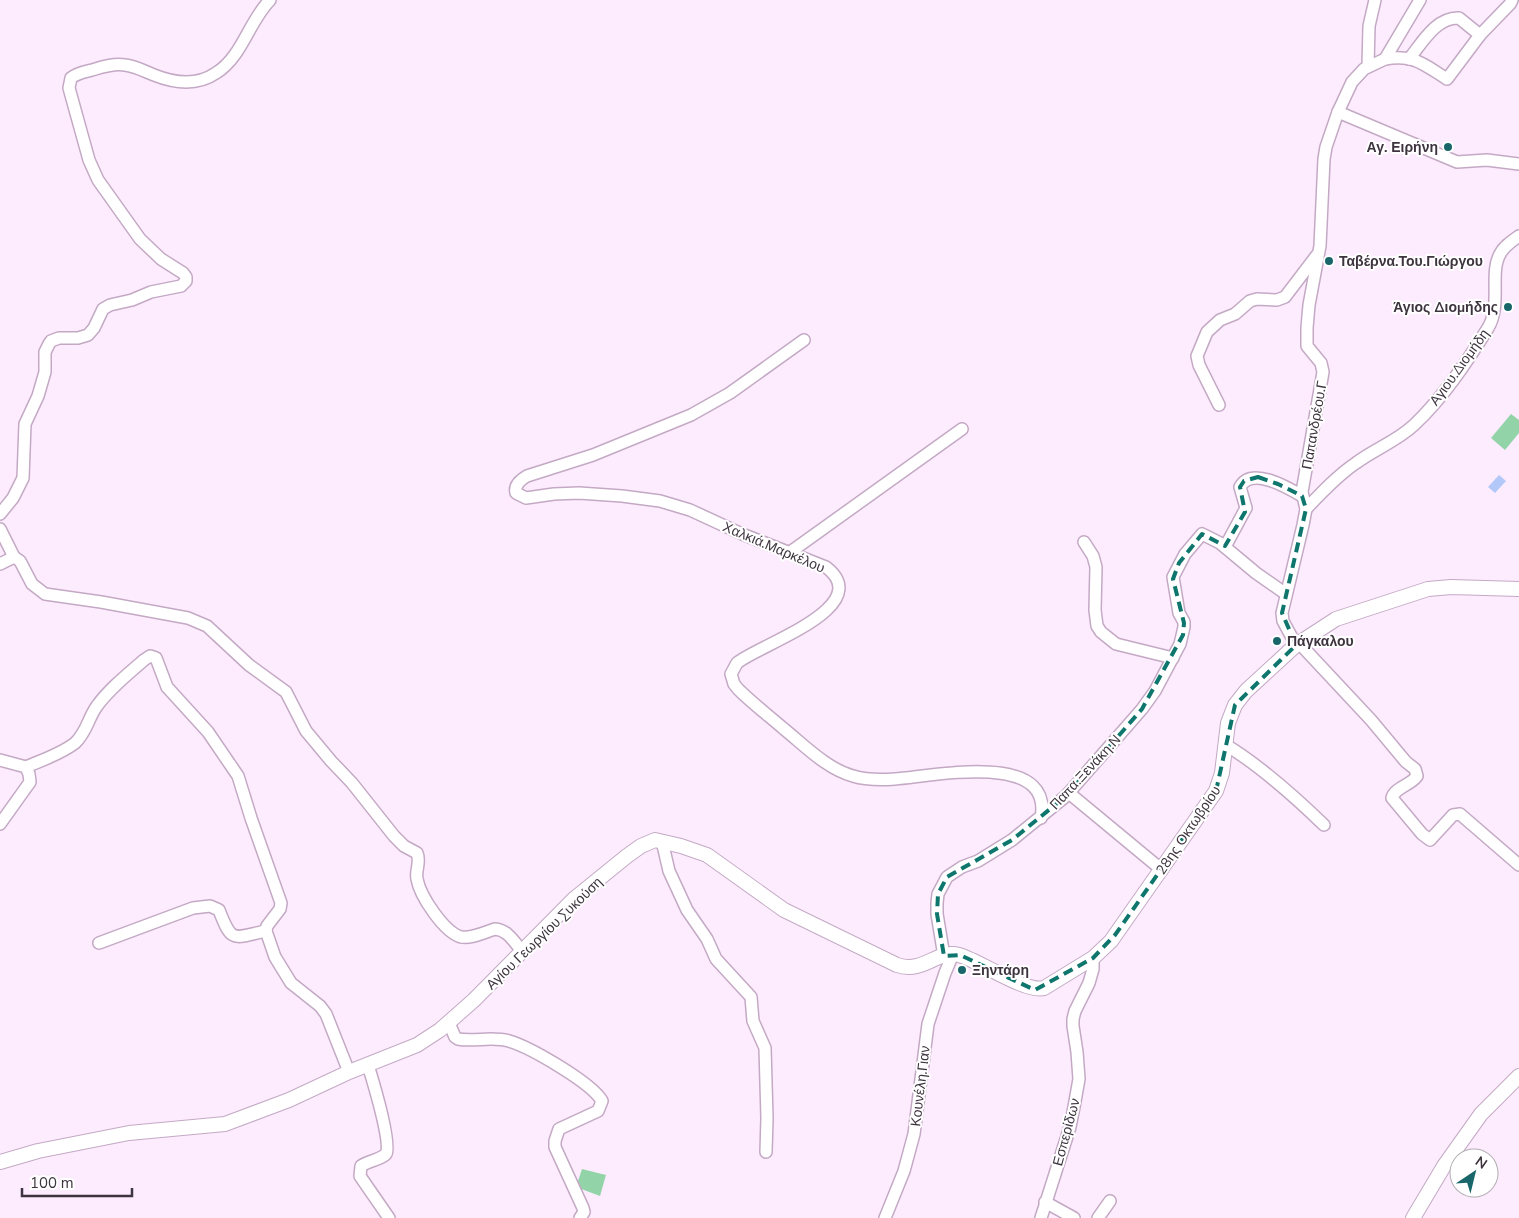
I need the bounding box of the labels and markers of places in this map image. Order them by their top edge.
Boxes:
place label: Αγ. Ειρήνη [1367,138,1438,157]
marker: Αγ. Ειρήνη [1442,141,1454,153]
place label: Ταβέρνα.Του.Γιώργου [1339,252,1483,271]
marker: Ταβέρνα.Του.Γιώργου [1323,255,1335,267]
place label: Άγιος Διομήδης [1393,298,1498,317]
marker: Άγιος Διομήδης [1502,301,1514,313]
place label: Πάγκαλου [1287,632,1354,651]
marker: Πάγκαλου [1271,635,1283,647]
place label: Ξηντάρη [972,961,1029,980]
marker: Ξηντάρη [956,964,968,976]

